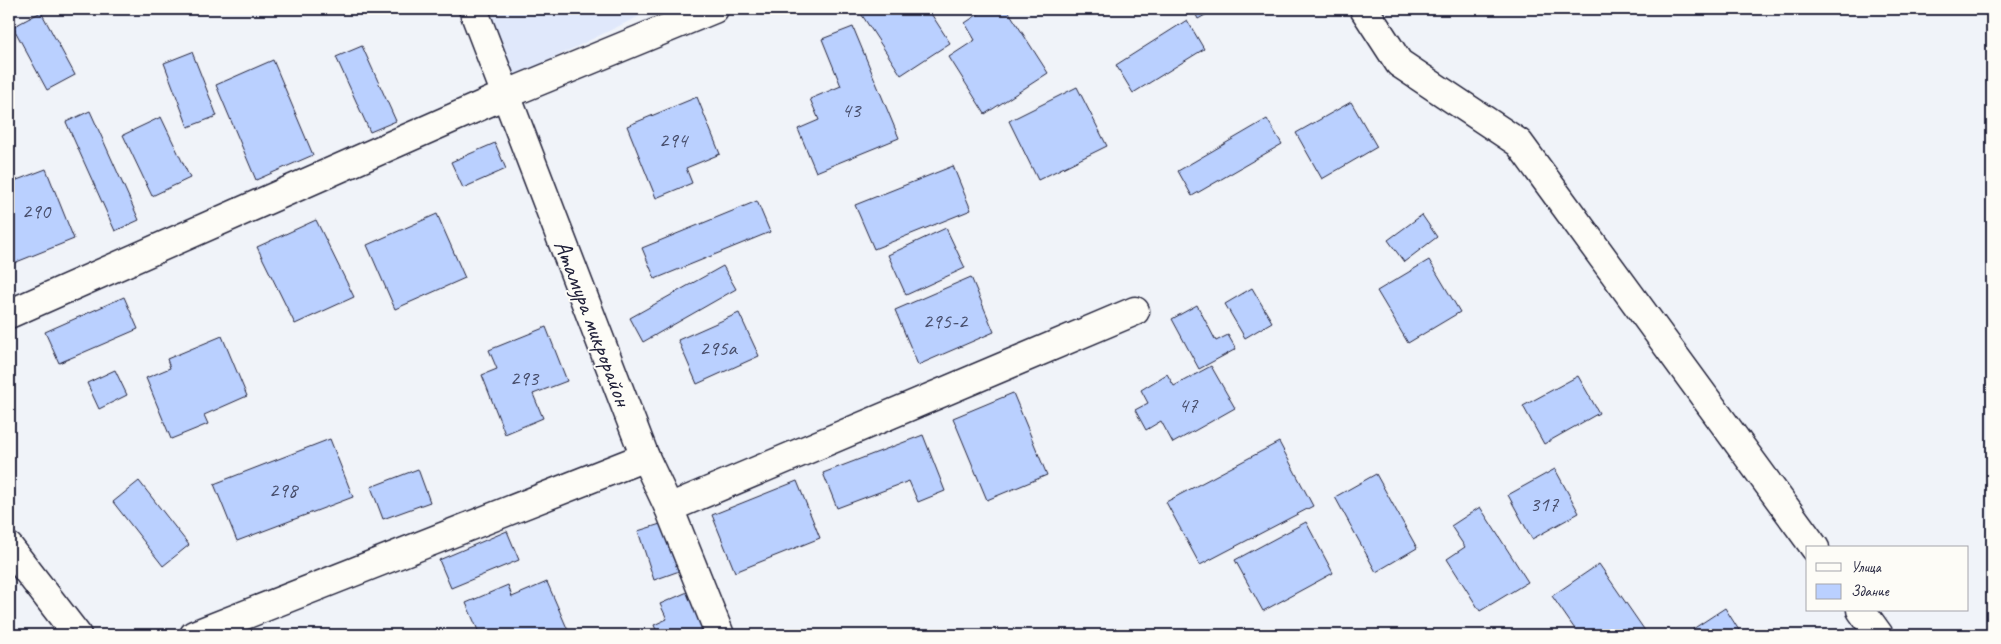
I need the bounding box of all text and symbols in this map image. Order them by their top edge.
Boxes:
house number: 43 [842,97,862,123]
house number: 294 [659,127,690,153]
house number: 290 [22,198,52,224]
street label: Атамура микрорайон [547,236,639,412]
house number: 295-2 [923,308,969,334]
house number: 295а [699,335,739,361]
house number: 293 [510,365,540,391]
house number: 47 [1179,392,1199,418]
house number: 298 [269,477,300,503]
house number: 317 [1530,491,1560,517]
legend [1806,546,1968,612]
text: Улица [1851,558,1882,577]
text: Здание [1851,582,1890,601]

